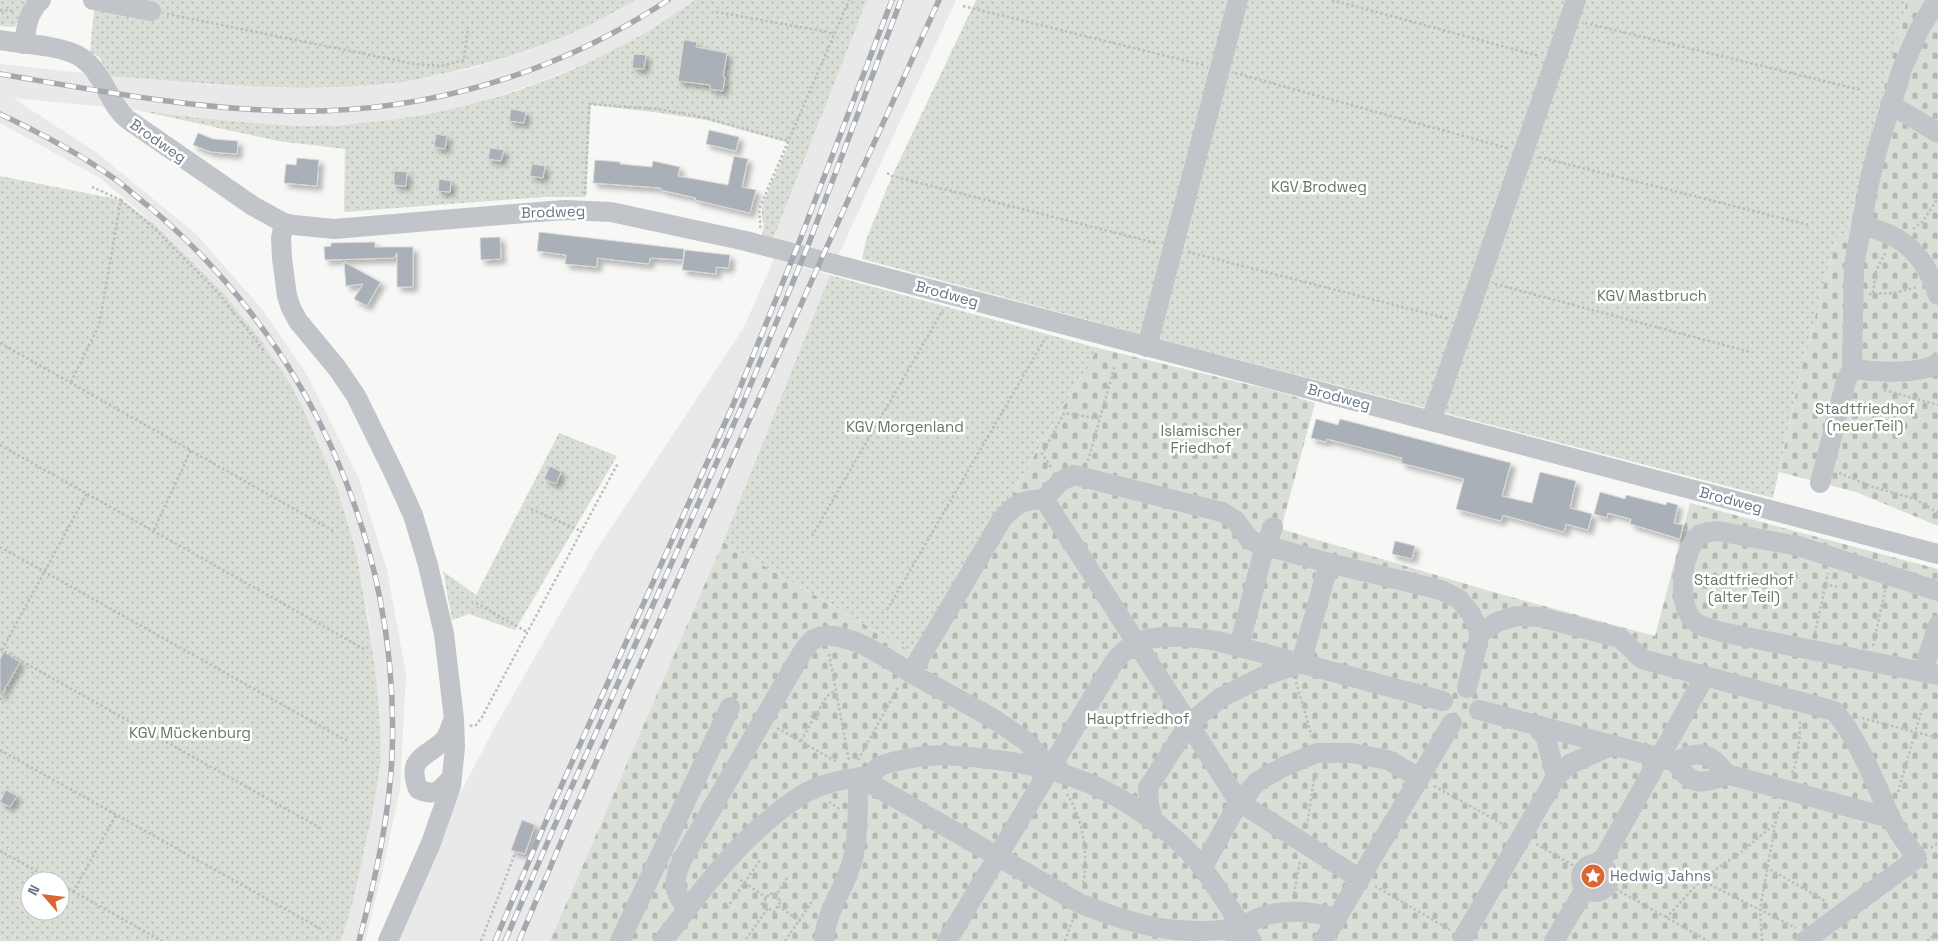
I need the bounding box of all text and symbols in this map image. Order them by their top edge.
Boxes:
street label: Brodweg [126,114,190,167]
park label: KGV Brodweg [1271,177,1367,196]
street label: Brodweg [520,201,586,222]
street label: Brodweg [913,276,981,311]
park label: KGV Mastbruch [1597,286,1707,305]
street label: Brodweg [1305,379,1373,414]
park label: Stadtfriedhof (neuerTeil) [1815,399,1915,436]
park label: KGV Morgenland [846,417,964,436]
park label: Islamischer Friedhof [1160,421,1242,457]
street label: Brodweg [1697,482,1765,517]
park label: Stadtfriedhof (alter Teil) [1694,570,1794,607]
park label: Hauptfriedhof [1087,709,1190,728]
park label: KGV Mückenburg [129,723,251,742]
place icon: Hedwig Jahns [1580,863,1606,889]
place label: Hedwig Jahns [1610,866,1711,885]
north arrow [20,871,70,921]
text: N [23,882,44,898]

